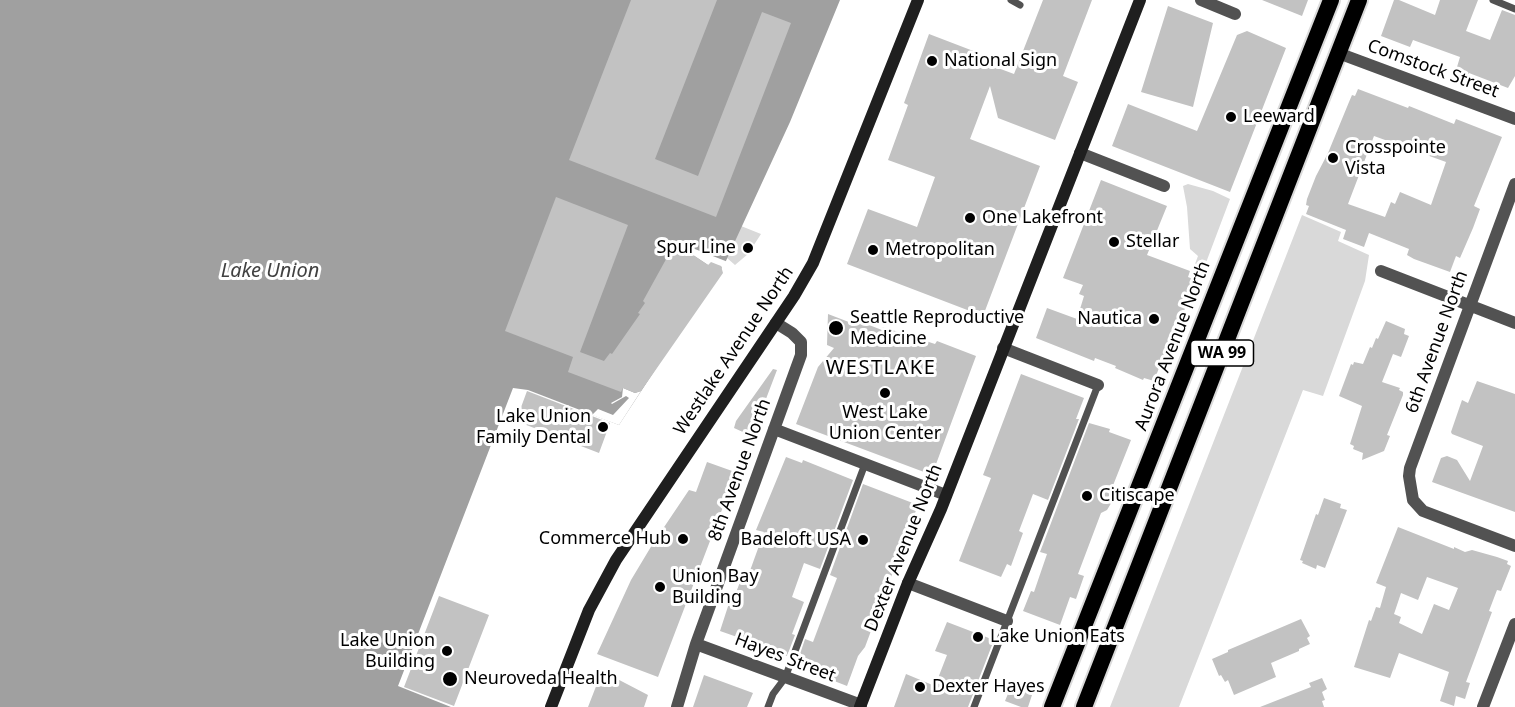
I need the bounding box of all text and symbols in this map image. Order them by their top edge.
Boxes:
street label: Comstock Street [1364,35,1502,103]
place label: National Sign [944,50,1057,72]
marker: National Sign [925,54,939,68]
place label: Leeward [1243,106,1315,128]
marker: Leeward [1224,110,1238,124]
place label: Crosspointe Vista [1345,137,1446,180]
marker: Crosspointe Vista [1326,151,1340,165]
place label: One Lakefront [982,207,1103,229]
marker: One Lakefront [963,211,977,225]
place label: Stellar [1126,231,1179,253]
marker: Stellar [1107,235,1121,249]
place label: Spur Line [656,237,736,259]
place label: Metropolitan [885,239,995,261]
marker: Spur Line [741,241,755,255]
marker: Metropolitan [866,243,880,257]
street label: Aurora Avenue North [1131,258,1215,434]
water label: Lake Union [221,259,319,283]
street label: Westlake Avenue North [670,263,798,439]
street label: 6th Avenue North [1401,268,1473,416]
place label: Seattle Reproductive Medicine [850,307,1024,350]
place label: Nautica [1077,308,1142,330]
marker: Nautica [1147,312,1161,326]
marker: Seattle Reproductive Medicine [827,319,845,337]
road number: WA 99 [1190,340,1254,366]
district label: WESTLAKE [826,356,936,380]
marker: West Lake Union Center [878,386,892,400]
street label: 8th Avenue North [704,396,776,544]
place label: West Lake Union Center [829,402,941,444]
place label: Lake Union Family Dental [476,406,591,448]
marker: Lake Union Family Dental [596,420,610,434]
street label: Dexter Avenue North [861,461,947,635]
place label: Citiscape [1099,485,1175,507]
marker: Citiscape [1080,489,1094,503]
place label: Commerce Hub [539,528,671,550]
place label: Badeloft USA [741,529,851,551]
marker: Commerce Hub [676,532,690,546]
marker: Badeloft USA [856,533,870,547]
place label: Union Bay Building [672,566,759,608]
marker: Union Bay Building [653,580,667,594]
place label: Lake Union Eats [990,626,1125,648]
street label: Hayes Street [731,629,839,687]
place label: Lake Union Building [340,630,435,672]
marker: Lake Union Eats [971,630,985,644]
marker: Lake Union Building [440,644,454,658]
place label: Neuroveda Health [464,668,618,690]
marker: Neuroveda Health [441,670,459,688]
place label: Dexter Hayes [932,676,1045,698]
marker: Dexter Hayes [913,680,927,694]

